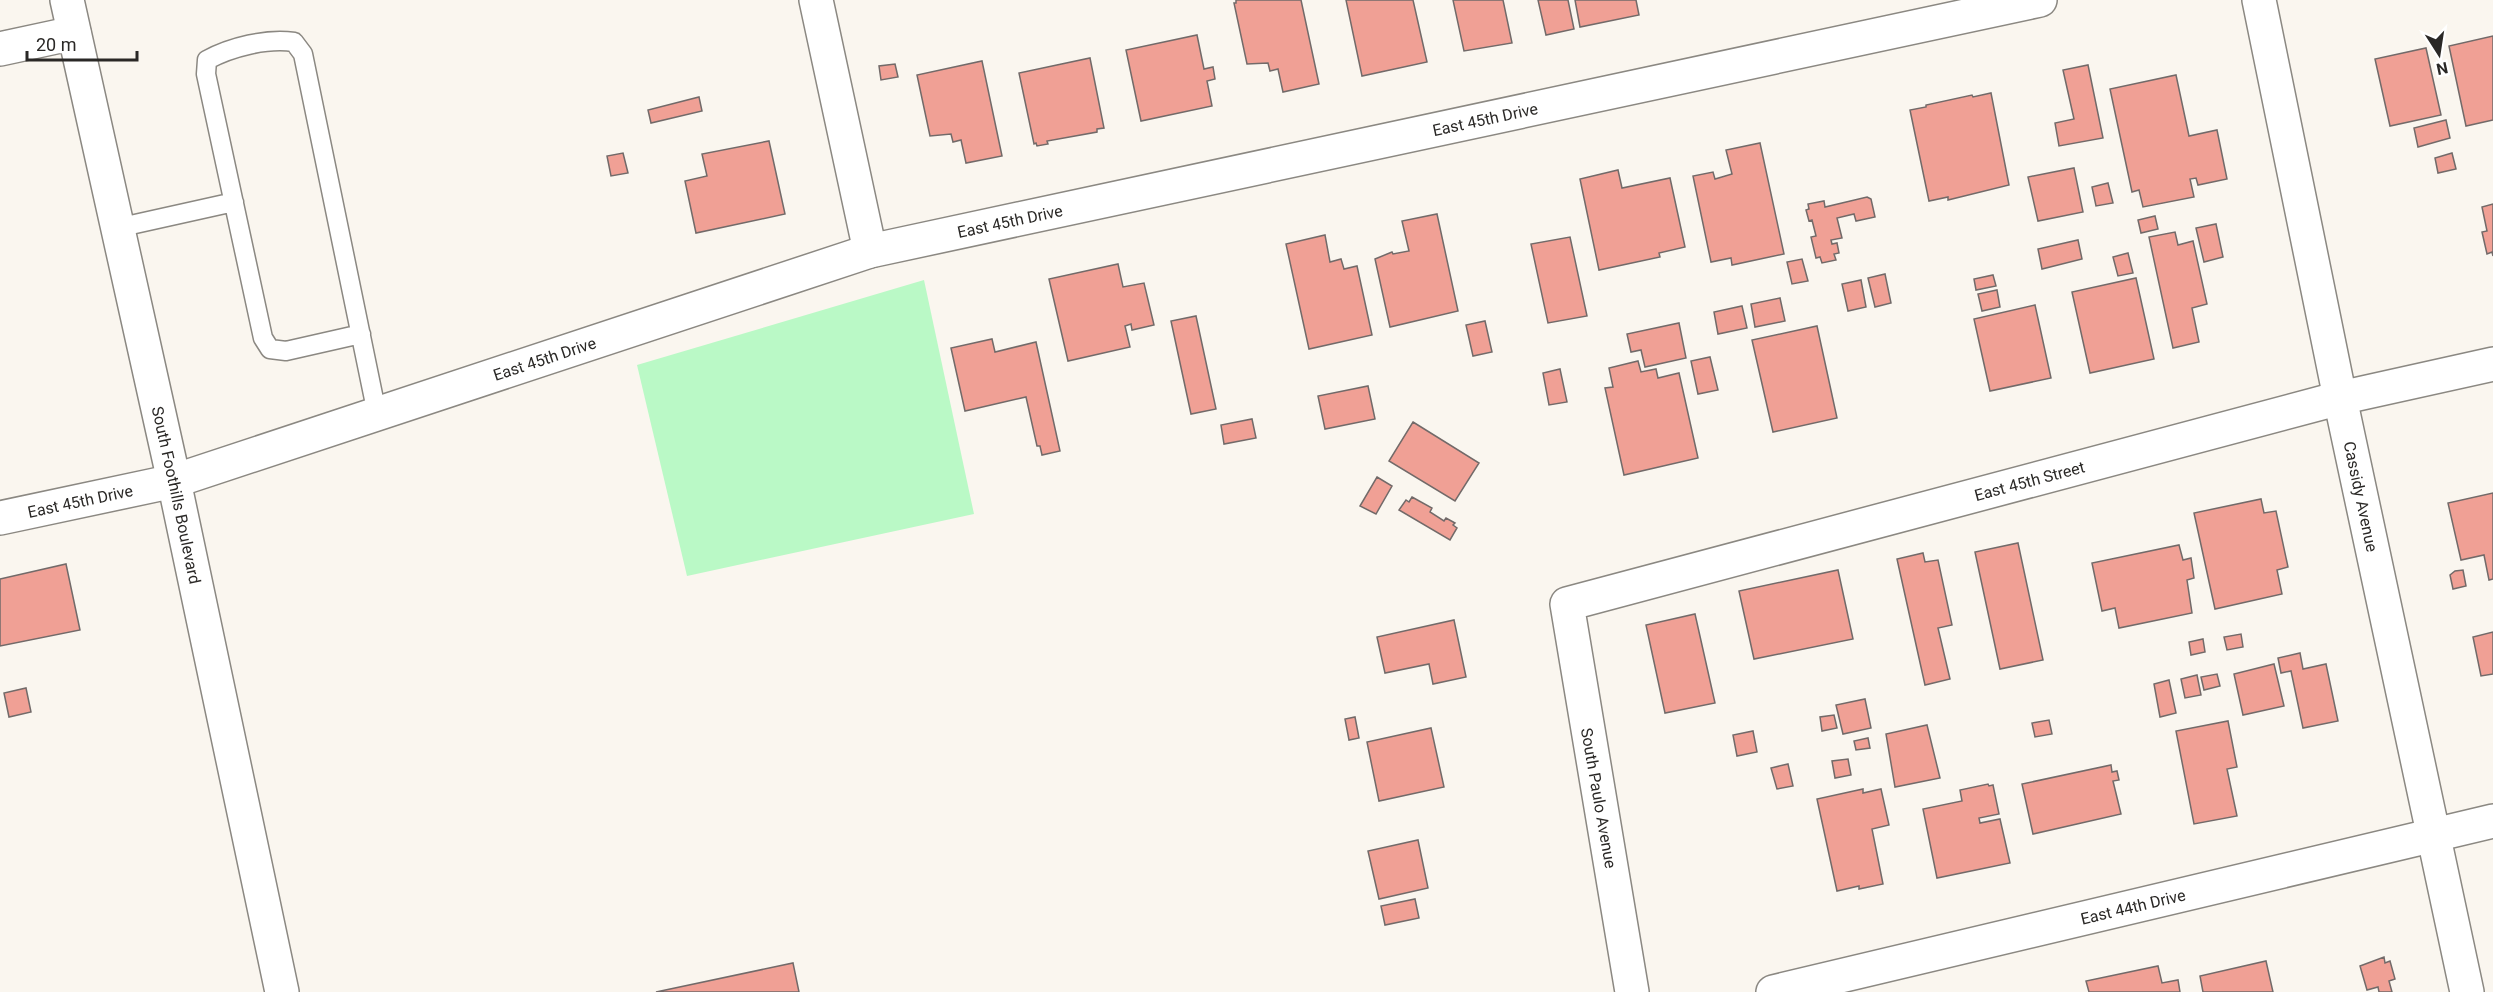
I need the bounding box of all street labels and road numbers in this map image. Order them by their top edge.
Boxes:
street label: East 45th Drive [1431,99,1540,140]
street label: East 45th Drive [956,201,1064,242]
street label: East 45th Drive [491,333,598,385]
street label: South Foothills Boulevard [148,405,204,586]
street label: Cassidy Avenue [2340,440,2382,554]
street label: East 45th Street [1972,457,2087,505]
street label: East 45th Drive [26,481,135,522]
street label: South Paulo Avenue [1577,726,1620,870]
street label: East 44th Drive [2079,885,2187,929]

